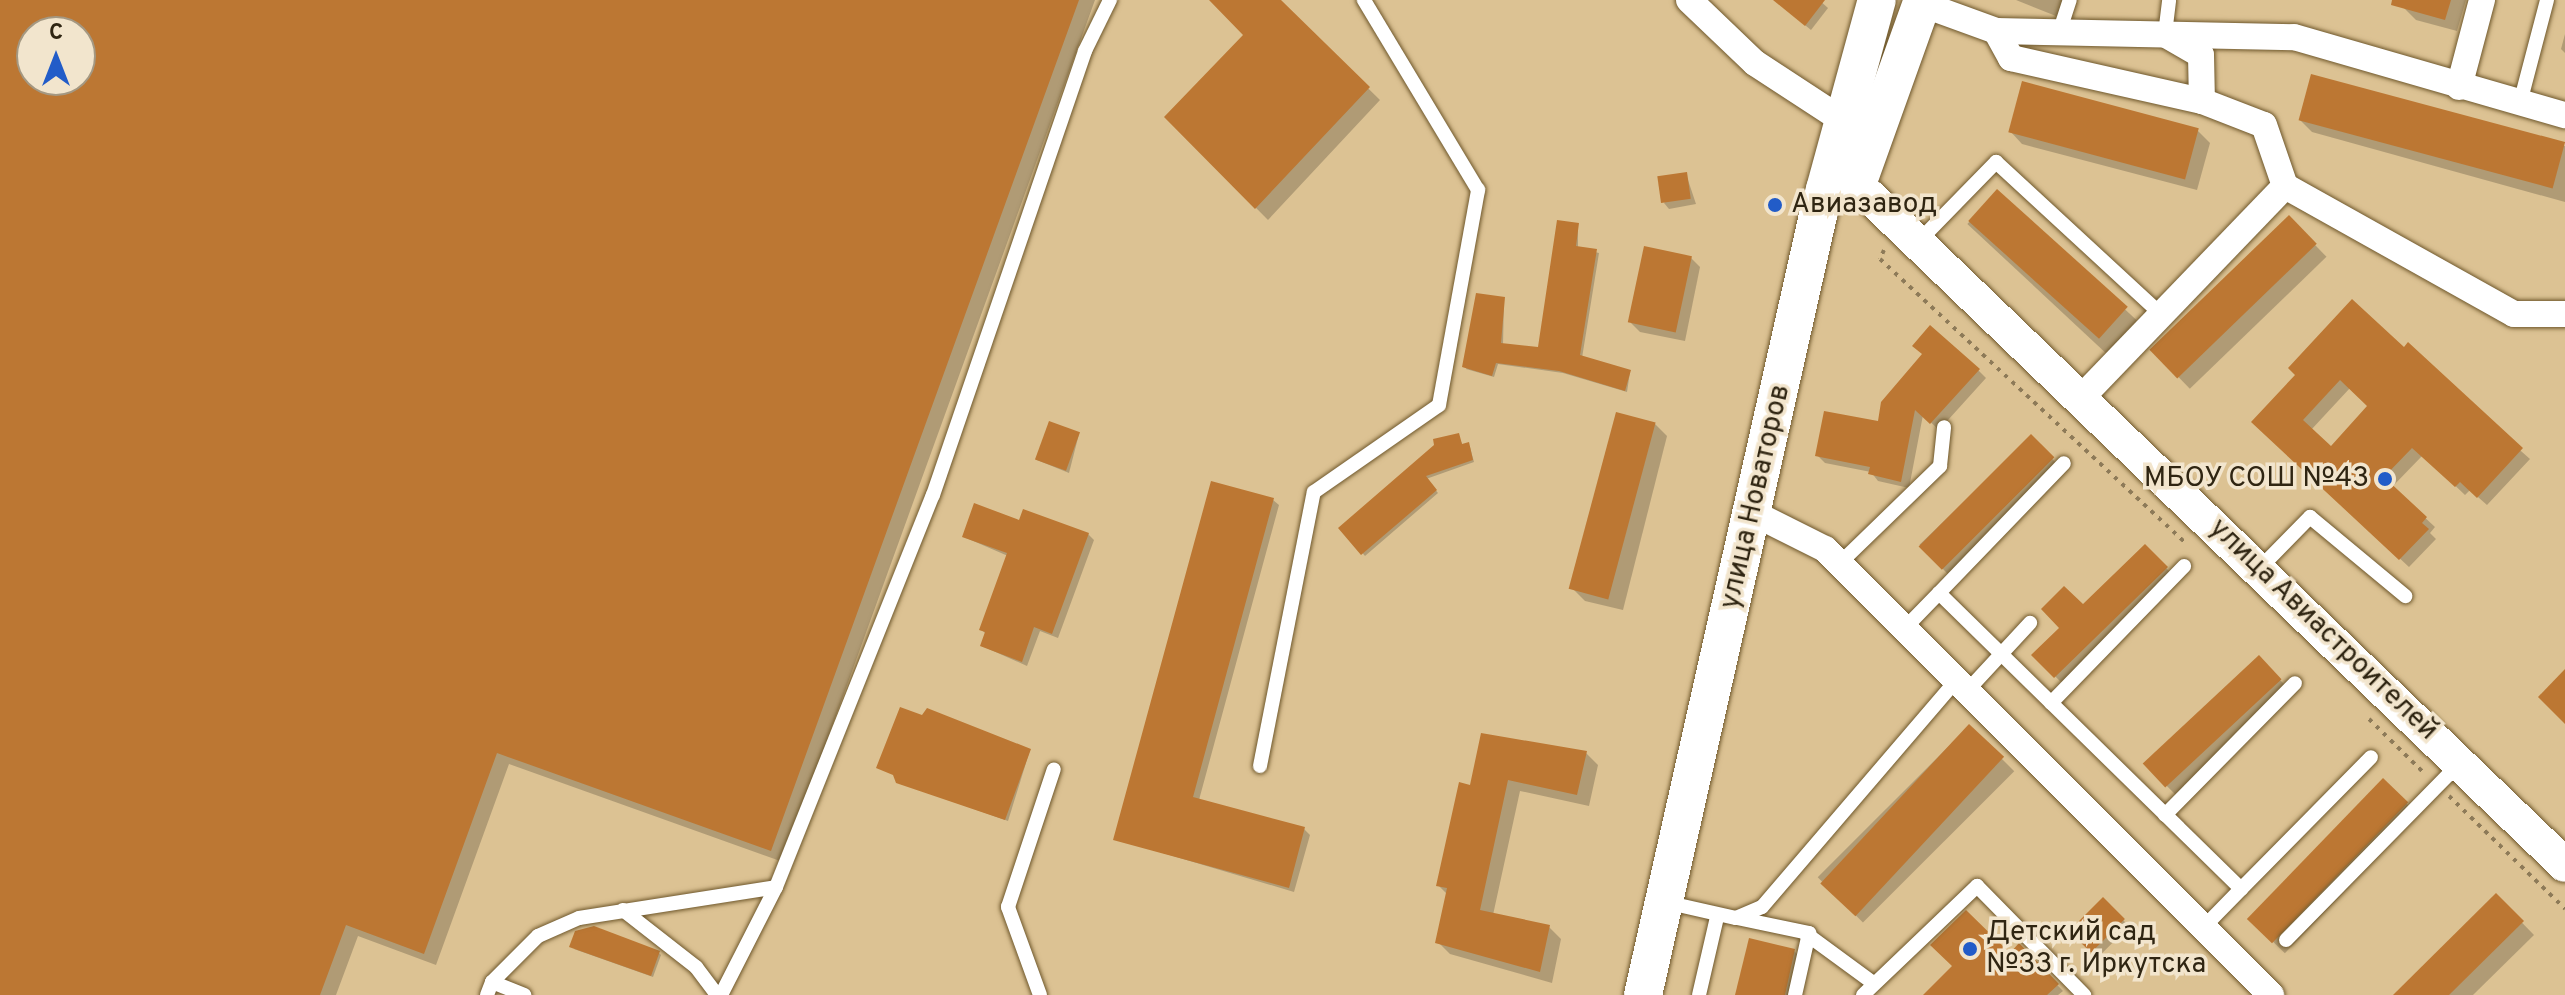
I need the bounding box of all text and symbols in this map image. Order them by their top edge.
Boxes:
north arrow [16,16,96,96]
text: С [49,20,63,47]
place label: Авиазавод [1791,188,1937,222]
marker: Авиазавод [1766,196,1784,214]
street label: улица Новаторов [1714,382,1798,612]
place label: МБОУ СОШ №43 [2143,462,2369,496]
marker: МБОУ СОШ №43 [2376,470,2394,488]
street label: улица Авиастроителей [2201,512,2445,748]
place label: Детский сад №33 г. Иркутска [1986,916,2206,982]
marker: Детский сад №33 г. Иркутска [1961,940,1979,958]

